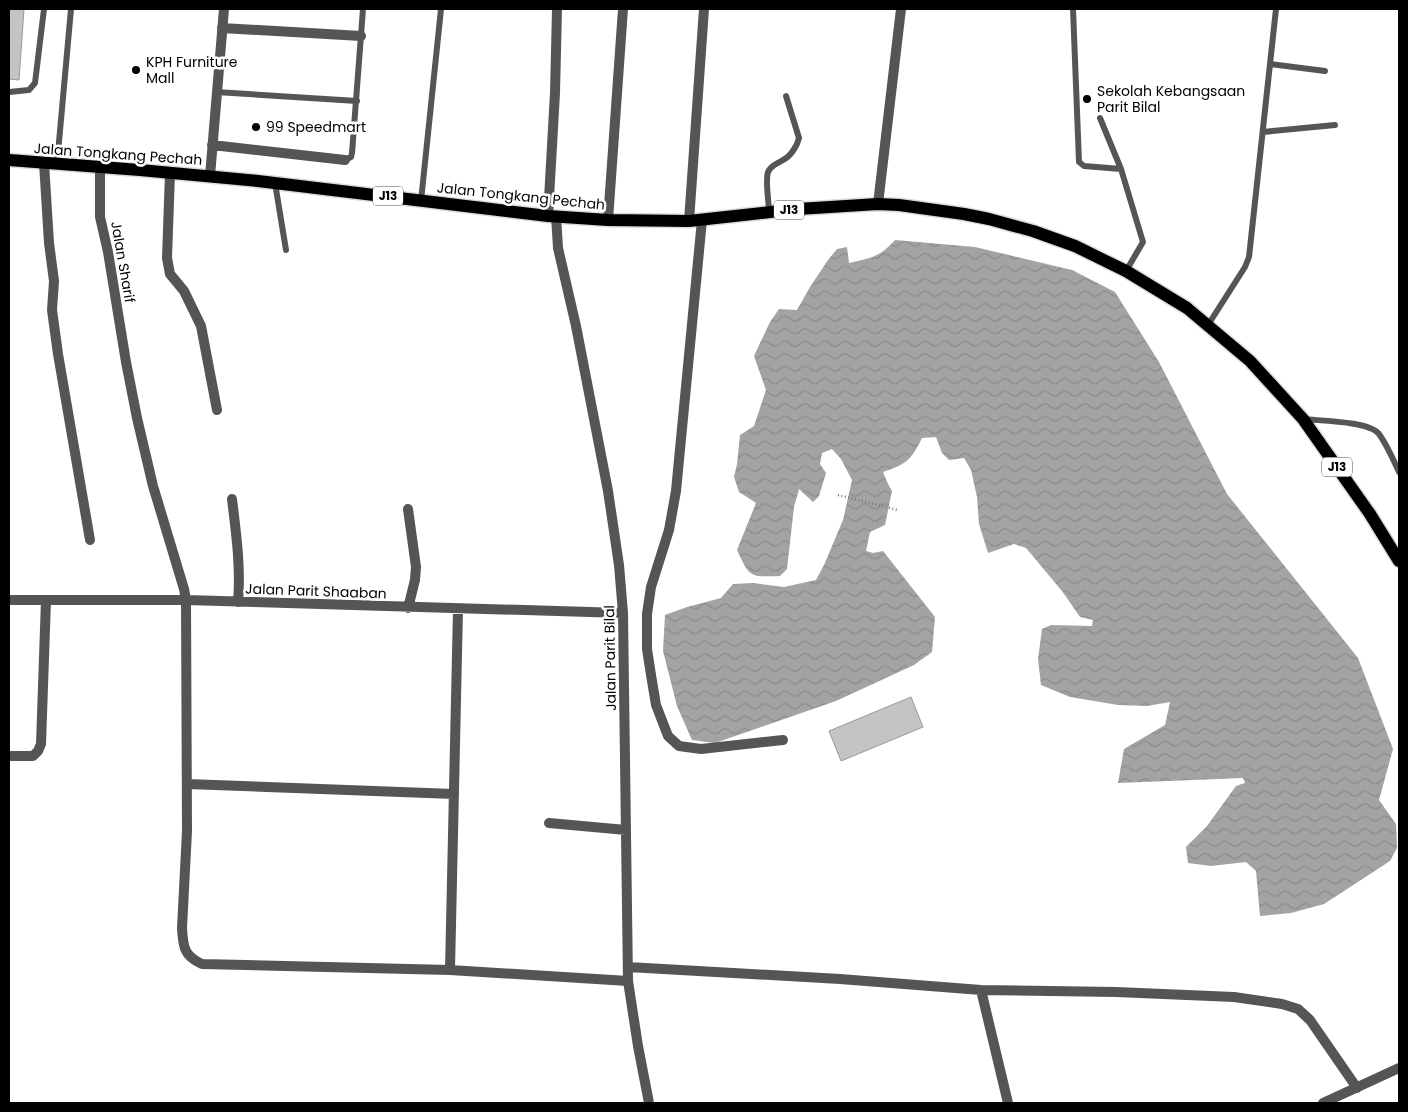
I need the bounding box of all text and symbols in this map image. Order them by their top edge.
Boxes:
place label: KPH Furniture Mall [146,52,238,88]
marker: KPH Furniture Mall [130,64,142,76]
place label: Sekolah Kebangsaan Parit Bilal [1097,81,1245,117]
marker: Sekolah Kebangsaan Parit Bilal [1081,93,1093,105]
place label: 99 Speedmart [266,117,366,137]
marker: 99 Speedmart [250,121,262,133]
street label: Jalan Tongkang Pechah [33,138,203,170]
street label: Jalan Tongkang Pechah [436,177,606,215]
road number: J13 [373,187,403,206]
road number: J13 [774,200,804,220]
street label: Jalan Sharif [106,220,140,305]
road number: J13 [1322,458,1352,477]
street label: Jalan Parit Shaaban [245,579,387,603]
street label: Jalan Parit Bilal [599,605,621,711]

